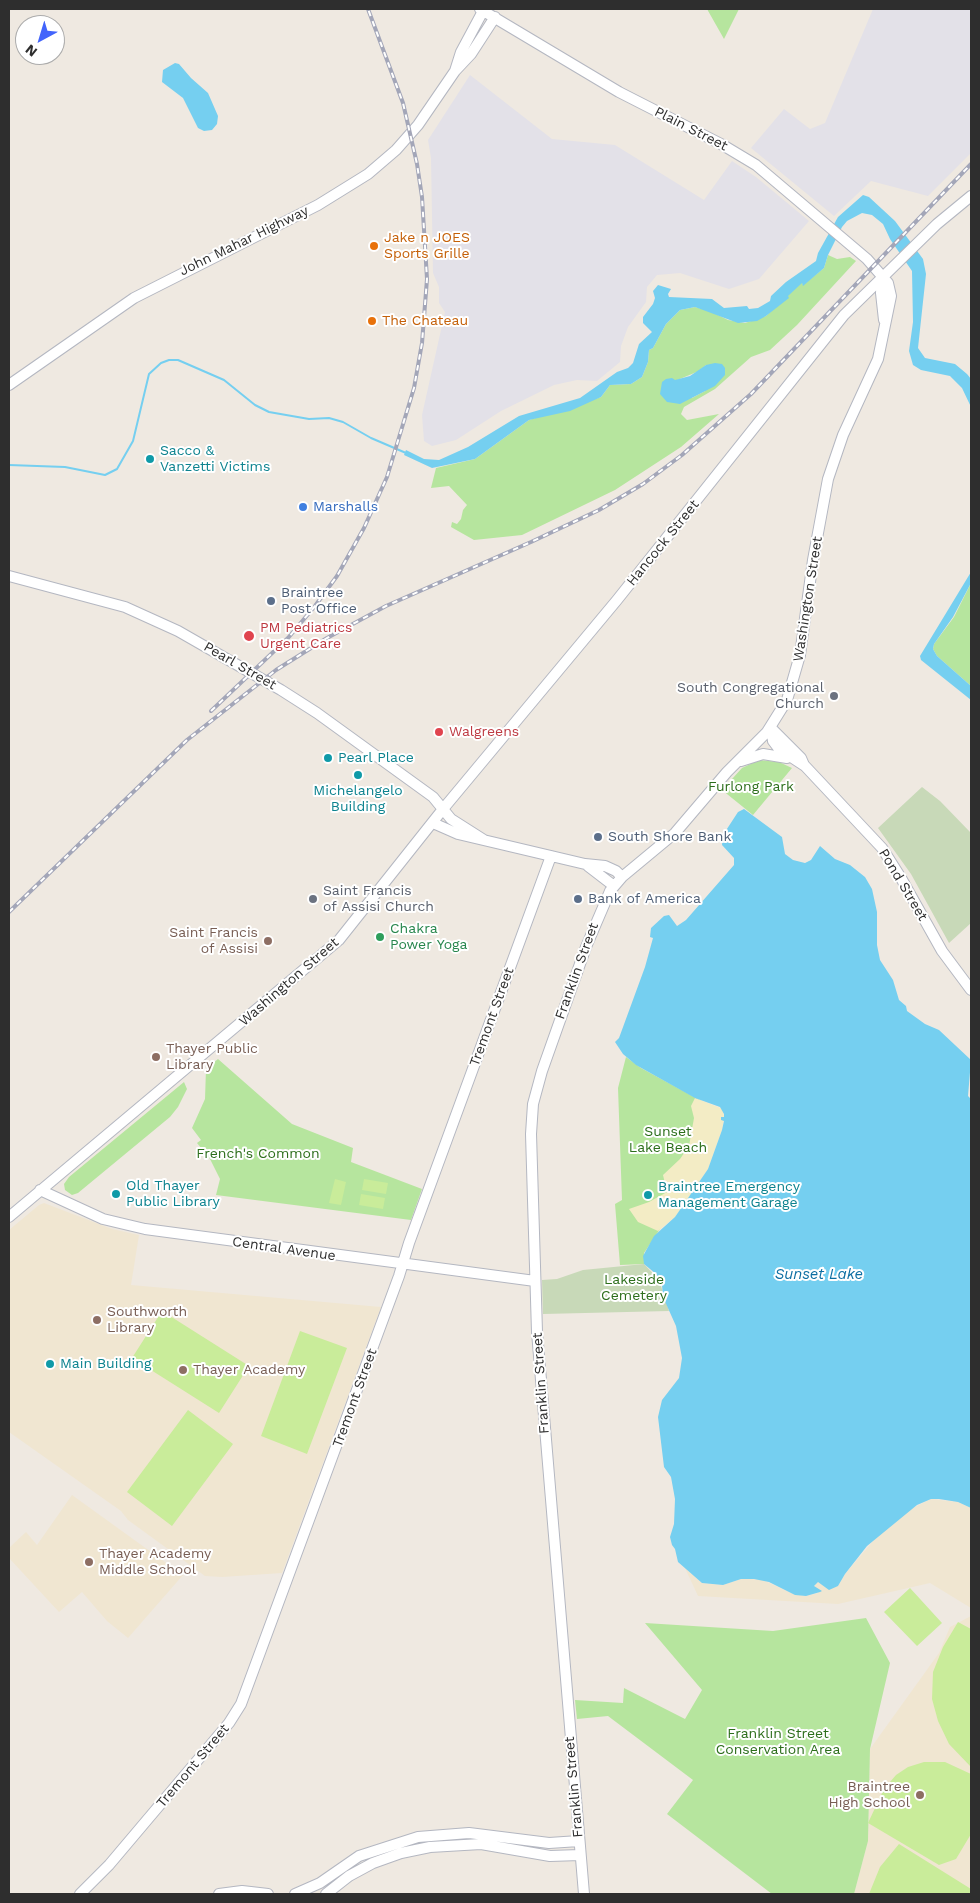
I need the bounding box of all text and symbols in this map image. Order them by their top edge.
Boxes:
north arrow [15,15,65,65]
text: N [22,41,40,60]
street label: Plain Street [652,103,730,155]
street label: John Mahar Highway [177,202,311,280]
place label: Jake n JOES Sports Grille [384,230,470,262]
marker: Jake n JOES Sports Grille [368,240,380,252]
place label: The Chateau [382,313,468,329]
marker: The Chateau [366,315,378,327]
place label: Sacco & Vanzetti Victims [160,443,270,476]
marker: Sacco & Vanzetti Victims [144,453,156,465]
street label: Hancock Street [623,497,703,589]
place label: Marshalls [313,499,378,515]
marker: Marshalls [297,501,309,513]
street label: Washington Street [790,535,826,663]
place label: Braintree Post Office [281,585,357,618]
marker: Braintree Post Office [265,595,277,607]
place label: PM Pediatrics Urgent Care [260,620,352,652]
marker: PM Pediatrics Urgent Care [242,629,256,643]
street label: Pearl Street [201,638,279,694]
place label: South Congregational Church [677,680,824,712]
marker: South Congregational Church [828,690,840,702]
place label: Walgreens [449,724,519,740]
marker: Walgreens [433,726,445,738]
place label: Pearl Place [338,750,414,766]
marker: Pearl Place [322,752,334,764]
marker: Michelangelo Building [352,769,364,781]
park label: Furlong Park [708,779,794,795]
place label: Michelangelo Building [313,783,403,816]
place label: South Shore Bank [608,829,731,845]
marker: South Shore Bank [592,831,604,843]
street label: Pond Street [875,846,931,924]
place label: Saint Francis of Assisi Church [323,883,434,916]
place label: Bank of America [588,891,701,907]
marker: Saint Francis of Assisi Church [307,893,319,905]
marker: Bank of America [572,893,584,905]
street label: Franklin Street [552,920,602,1022]
place label: Chakra Power Yoga [390,921,467,954]
place label: Saint Francis of Assisi [169,925,258,958]
marker: Chakra Power Yoga [374,931,386,943]
street label: Washington Street [236,934,342,1030]
marker: Saint Francis of Assisi [262,935,274,947]
street label: Tremont Street [466,965,518,1069]
place label: Thayer Public Library [166,1041,258,1074]
marker: Thayer Public Library [150,1051,162,1063]
park label: Sunset Lake Beach [629,1124,707,1156]
park label: French's Common [196,1146,320,1162]
place label: Old Thayer Public Library [126,1178,220,1210]
place label: Braintree Emergency Management Garage [658,1179,800,1212]
marker: Old Thayer Public Library [110,1188,122,1200]
marker: Braintree Emergency Management Garage [642,1189,654,1201]
street label: Central Avenue [231,1233,337,1265]
water label: Sunset Lake [775,1266,863,1284]
park label: Lakeside Cemetery [601,1272,667,1304]
place label: Southworth Library [107,1304,187,1336]
marker: Southworth Library [91,1314,103,1326]
street label: Franklin Street [529,1332,553,1434]
street label: Tremont Street [329,1346,381,1450]
place label: Main Building [60,1356,151,1372]
marker: Main Building [44,1358,56,1370]
place label: Thayer Academy [193,1362,305,1378]
marker: Thayer Academy [177,1364,189,1376]
place label: Thayer Academy Middle School [99,1546,211,1578]
marker: Thayer Academy Middle School [83,1556,95,1568]
street label: Tremont Street [153,1721,233,1811]
park label: Franklin Street Conservation Area [716,1726,840,1758]
street label: Franklin Street [561,1736,587,1838]
place label: Braintree High School [829,1779,910,1811]
marker: Braintree High School [914,1789,926,1801]

